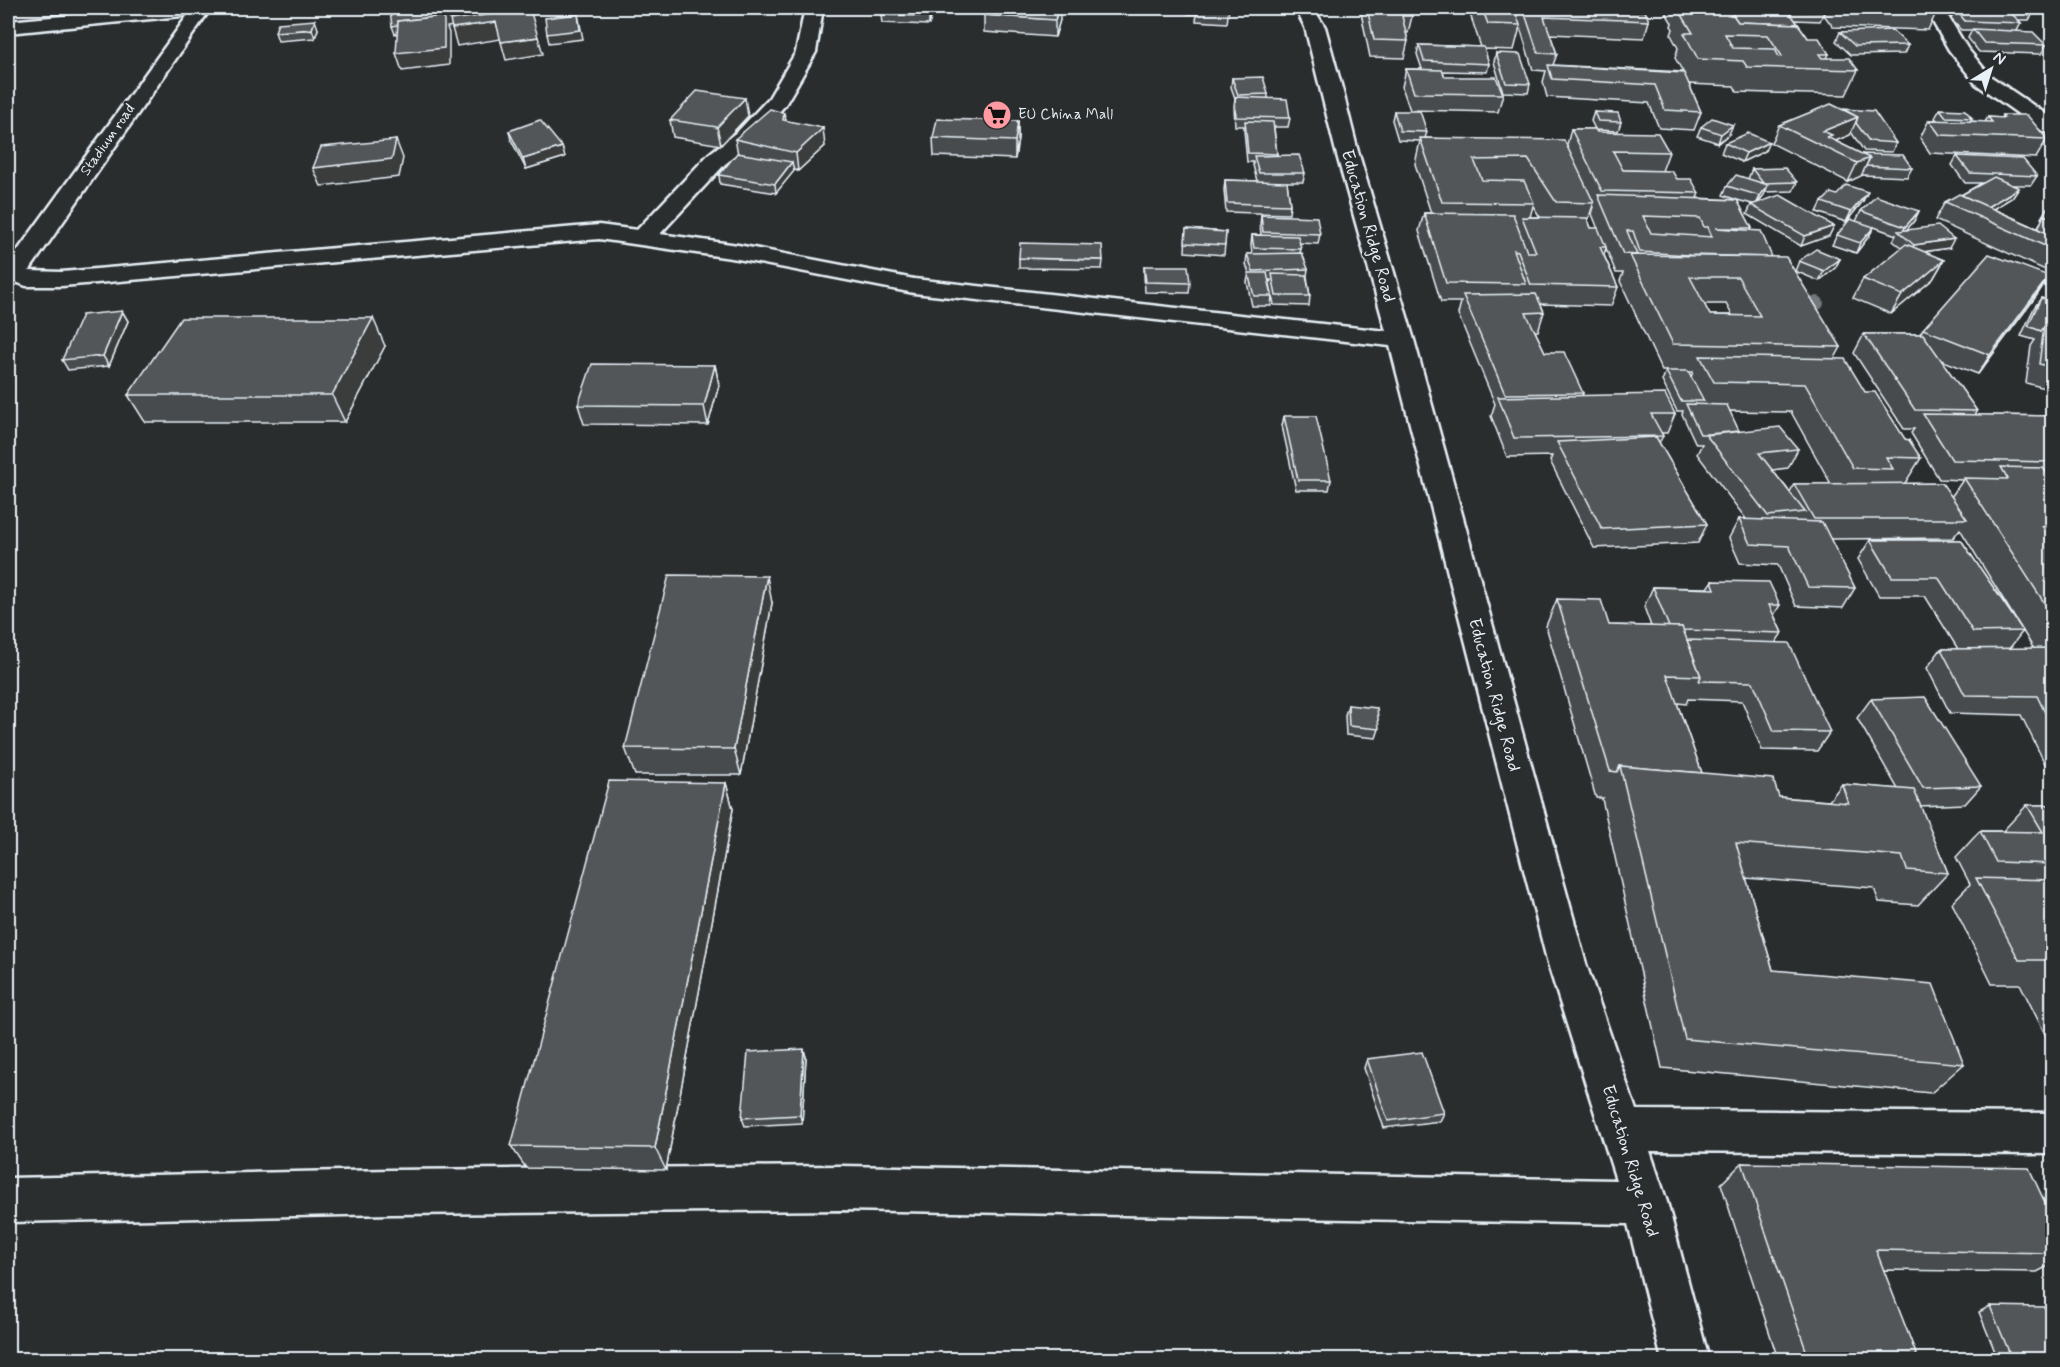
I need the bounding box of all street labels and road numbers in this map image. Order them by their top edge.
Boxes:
street label: Stadium road [76,100,140,180]
street label: Education Ridge Road [1335,147,1401,305]
street label: Education Ridge Road [1462,616,1526,774]
street label: Education Ridge Road [1595,1082,1665,1240]

